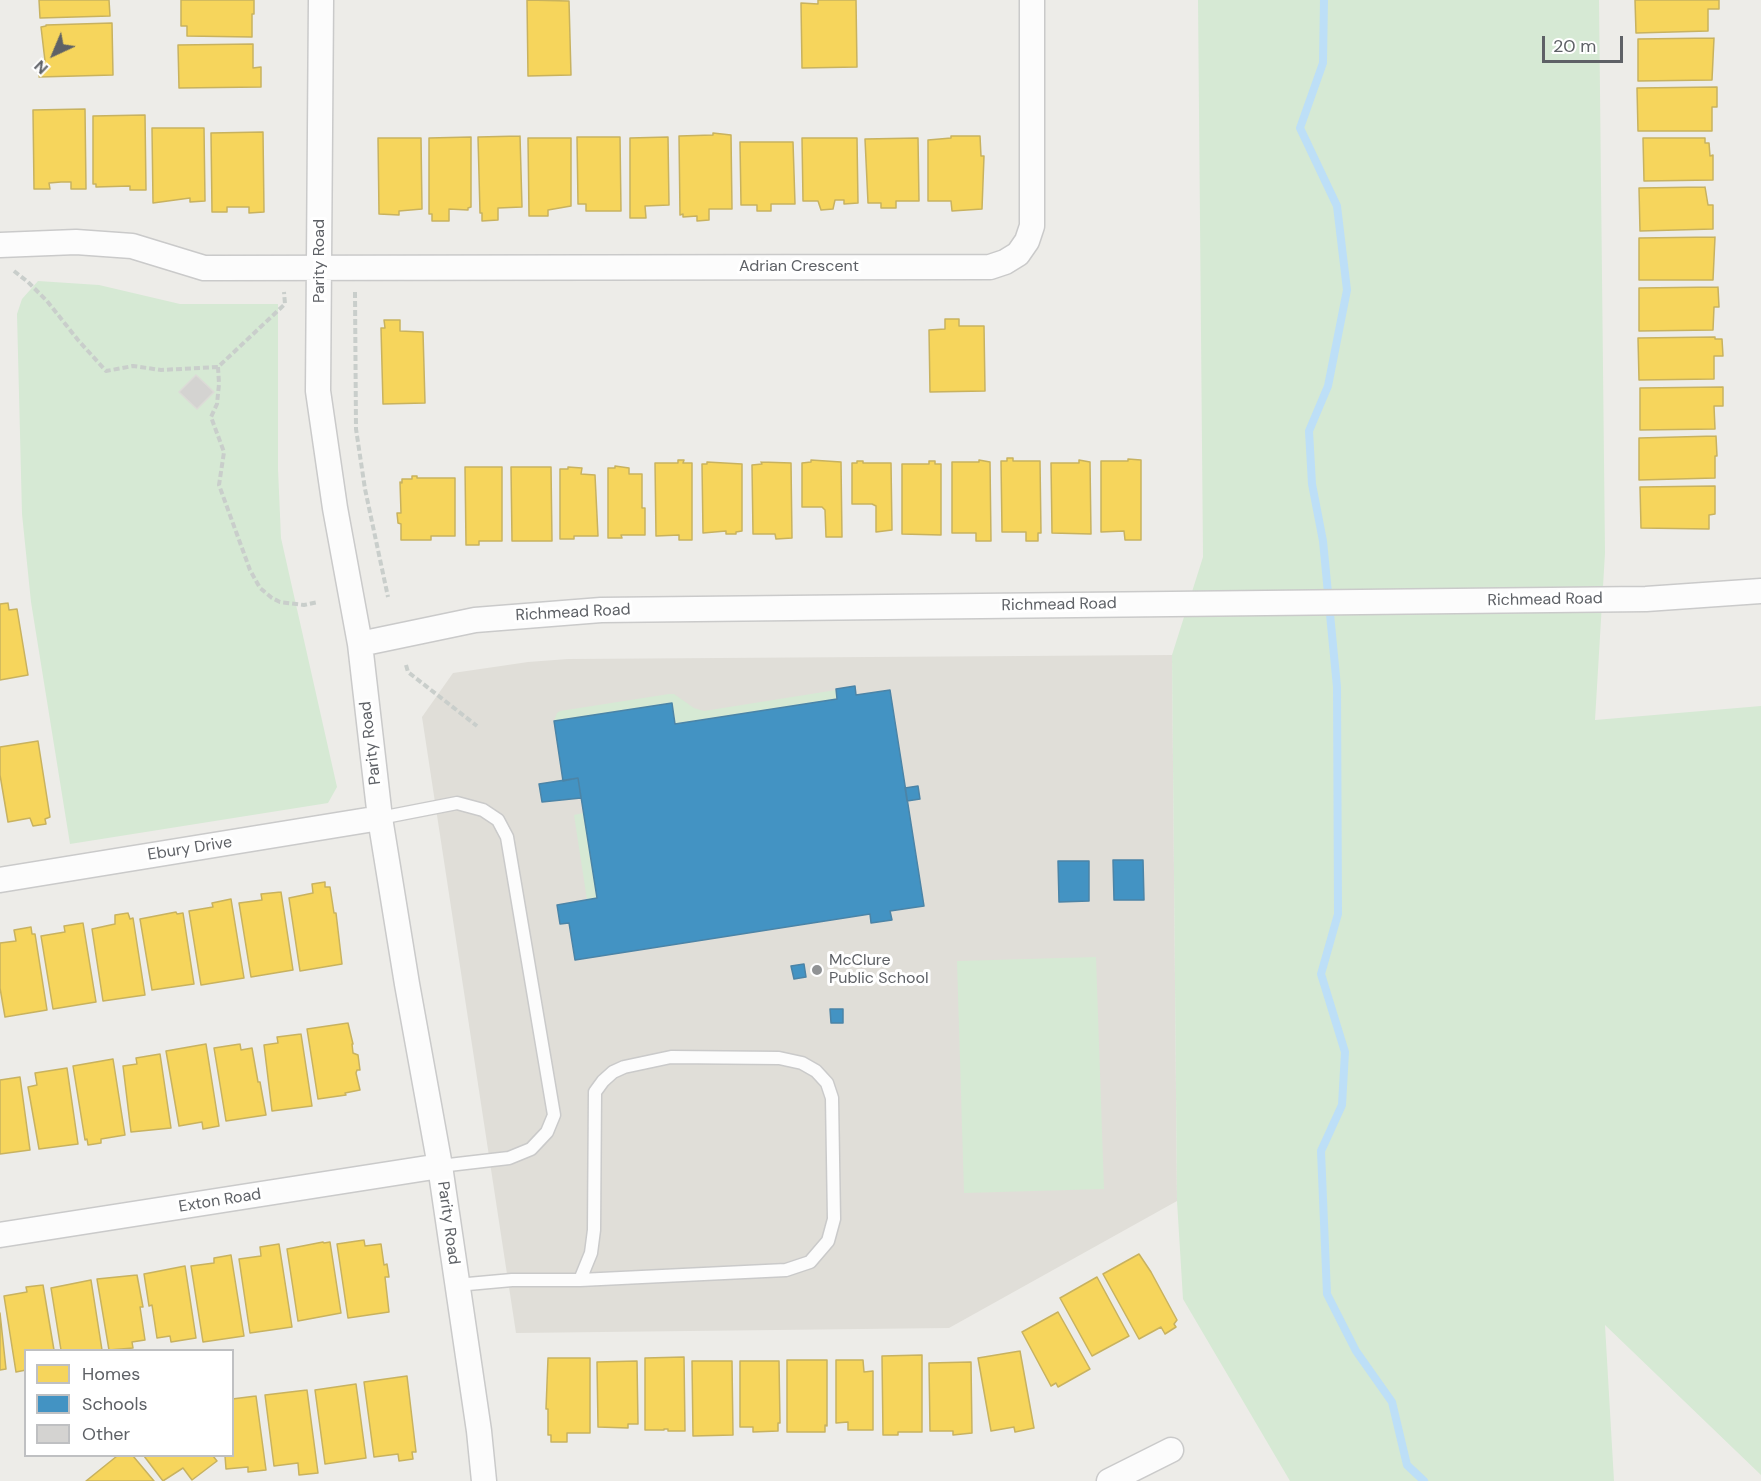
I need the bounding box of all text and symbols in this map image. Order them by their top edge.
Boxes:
north arrow [24,24,84,84]
scale bar [1545,24,1626,62]
text: 20 m [1553,34,1596,58]
text: N [30,56,53,79]
street label: Parity Road [310,219,330,303]
street label: Adrian Crescent [739,257,859,277]
street label: Richmead Road [1487,589,1603,611]
street label: Richmead Road [1001,594,1117,616]
street label: Richmead Road [515,600,631,626]
street label: Parity Road [356,700,386,786]
street label: Ebury Drive [146,833,234,865]
place label: McClure Public School [829,951,928,989]
marker: McClure Public School [810,963,824,977]
street label: Parity Road [433,1180,463,1266]
street label: Exton Road [177,1185,263,1217]
legend [24,1349,234,1457]
text: Homes [82,1362,140,1386]
text: Schools [82,1392,147,1416]
text: Other [82,1422,130,1446]

